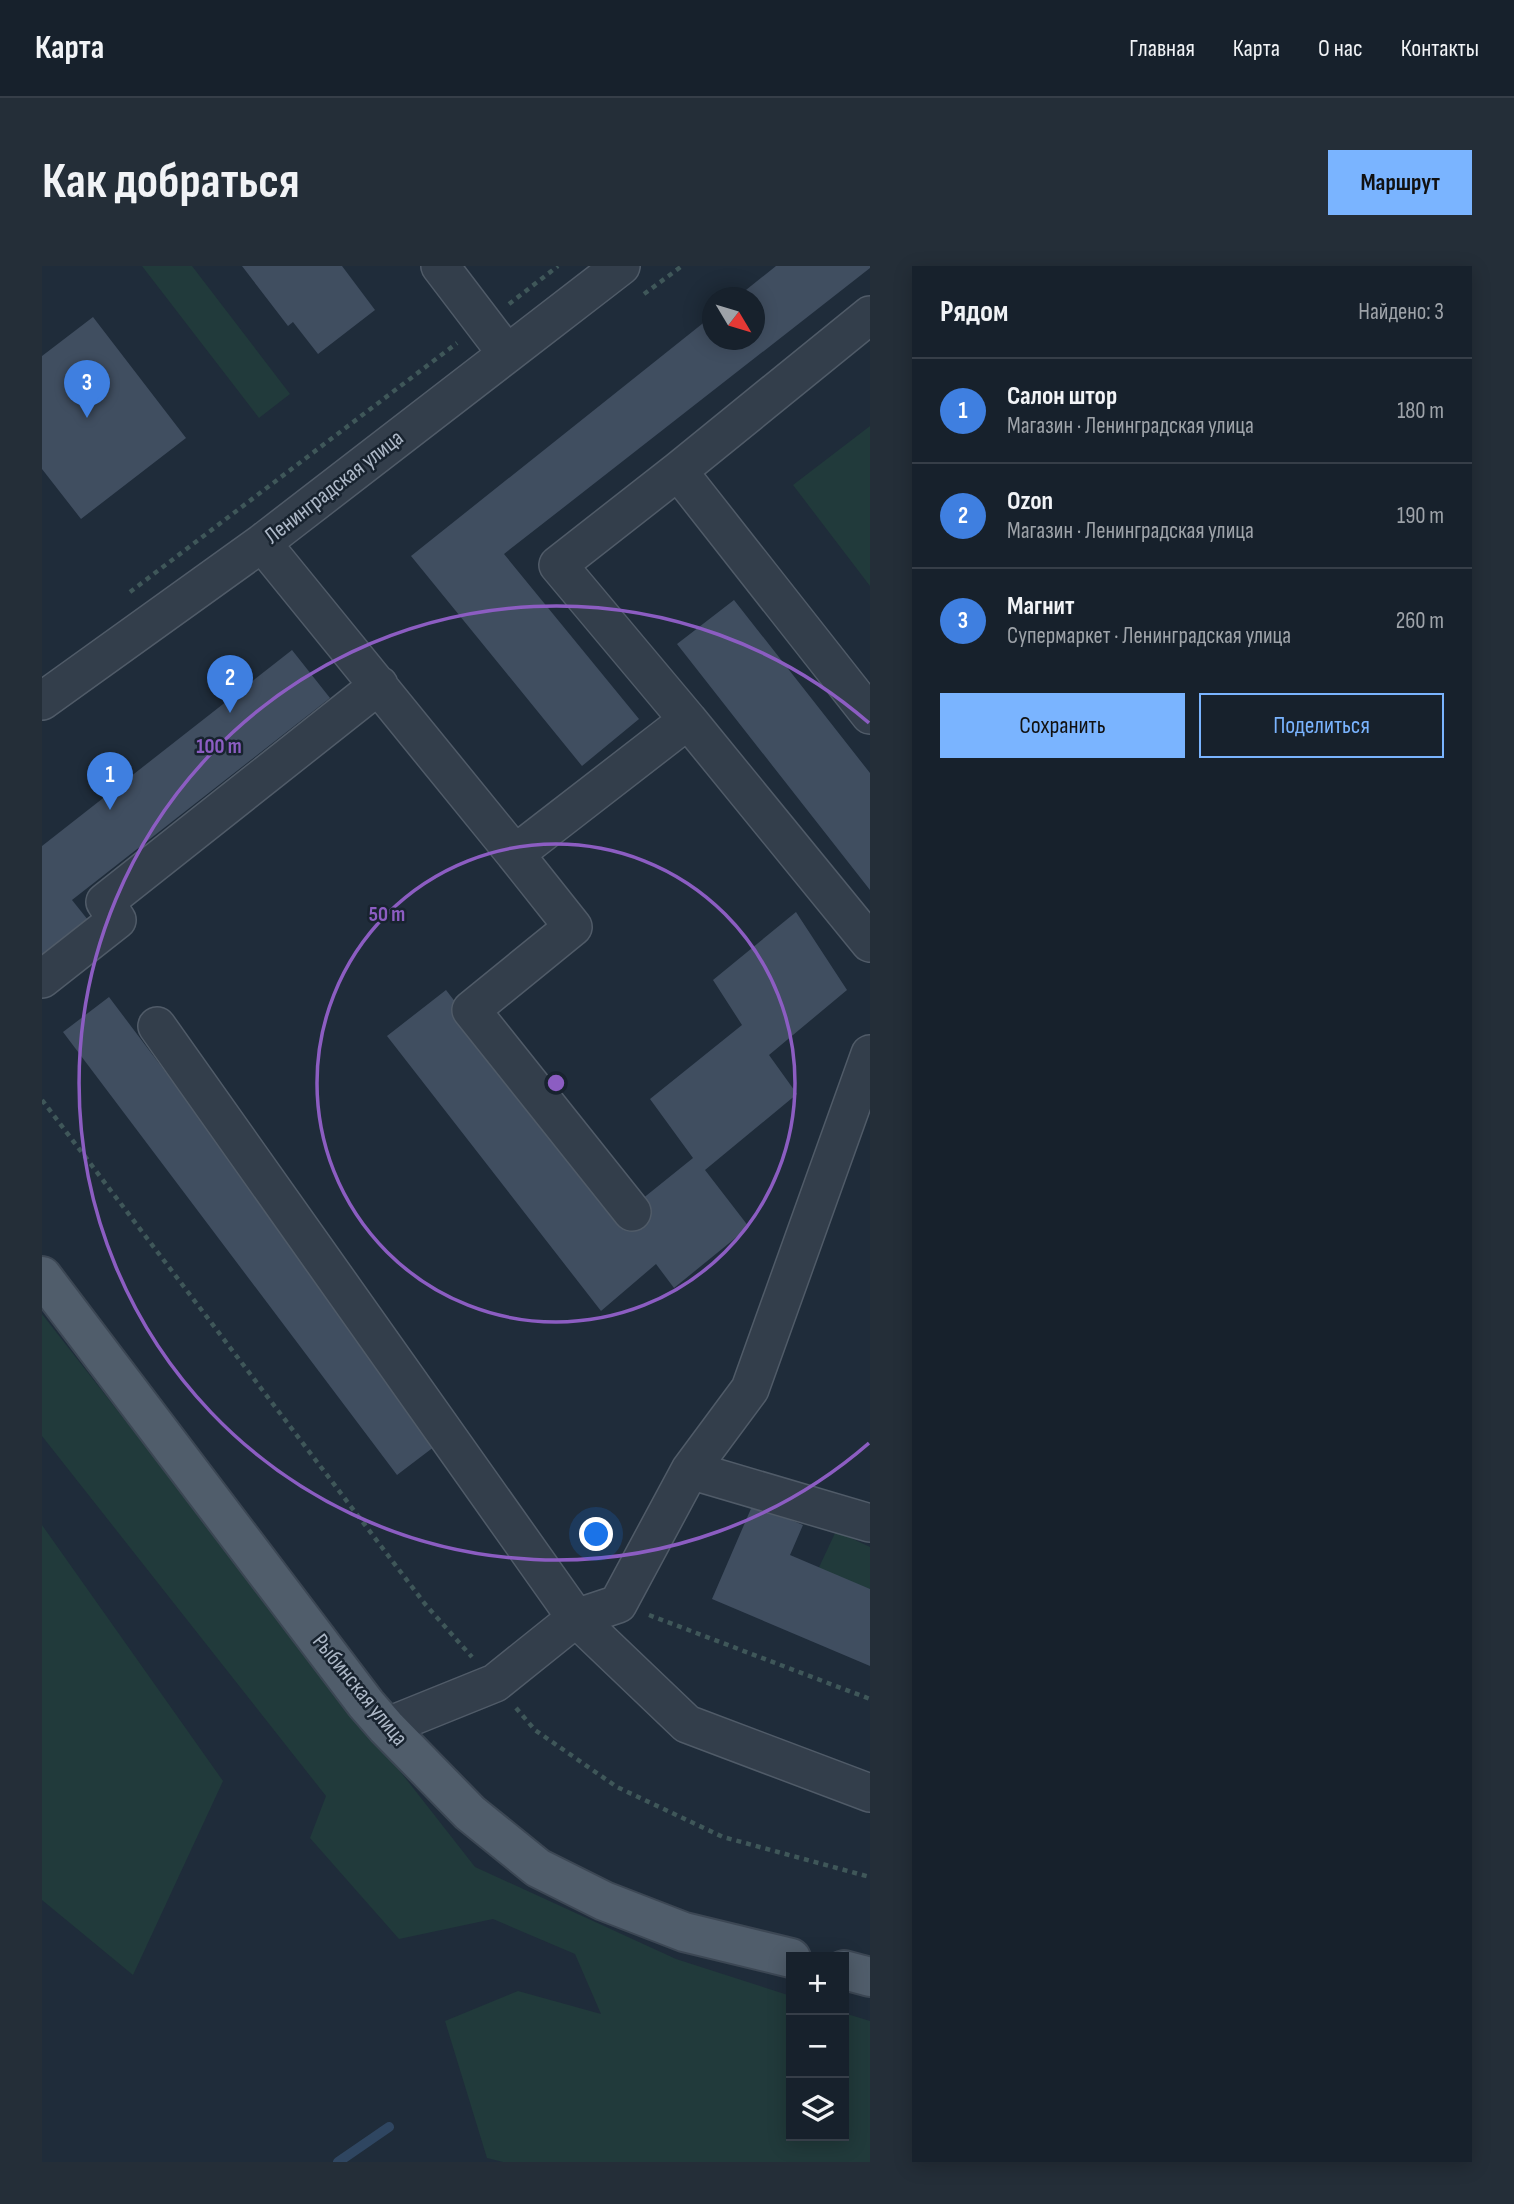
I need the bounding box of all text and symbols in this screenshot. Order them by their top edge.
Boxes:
text: Карта [35,28,104,68]
text: Главная [1129,34,1195,63]
text: Карта [1233,34,1280,63]
text: О нас [1318,34,1363,63]
text: Контакты [1401,34,1479,63]
button: Маршрут [1328,150,1472,215]
text: Как добраться [42,153,300,212]
north arrow [702,287,765,350]
text: Рядом [940,294,1008,330]
text: Найдено: 3 [1358,298,1444,326]
pin: 3 [64,360,110,418]
text: Салон штор [1007,381,1117,412]
text: 1 [958,397,968,425]
text: 180 m [1397,397,1444,425]
text: Магазин · Ленинградская улица [1007,412,1254,440]
street label: Ленинградская улица [259,424,409,550]
text: Ozon [1007,486,1053,517]
text: 2 [958,502,968,530]
text: 190 m [1397,502,1444,530]
text: Магазин · Ленинградская улица [1007,517,1254,545]
text: Магнит [1007,591,1074,622]
text: 3 [958,607,968,635]
text: 260 m [1396,607,1444,635]
text: Супермаркет · Ленинградская улица [1007,622,1291,650]
pin: 2 [207,655,253,713]
button: Сохранить [940,693,1185,758]
button: Поделиться [1199,693,1444,758]
text: 100 m [196,734,242,759]
pin: 1 [87,752,133,810]
text: 50 m [369,902,405,927]
centre of rings [544,1071,568,1095]
your location [579,1517,613,1551]
street label: Рыбинская улица [306,1628,414,1752]
map controls [786,1952,849,2141]
button: + [786,1952,849,2015]
button: − [786,2015,849,2078]
button: layers [786,2078,849,2141]

